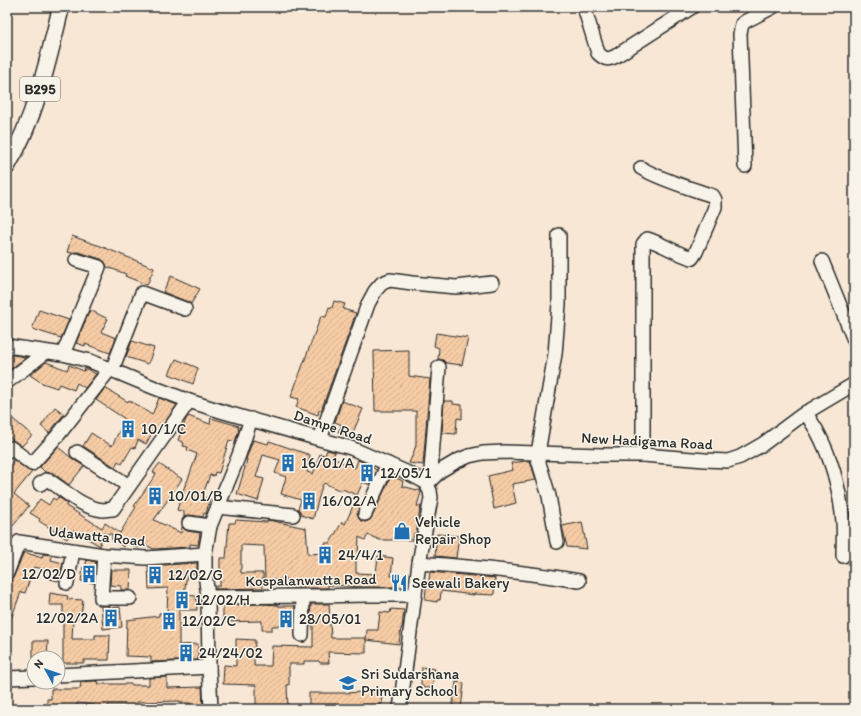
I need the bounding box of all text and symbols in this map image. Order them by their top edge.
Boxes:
road number: B295 [20,77,60,101]
street label: Dampe Road [292,406,374,448]
building icon: 10/1/C [118,419,138,439]
place label: 10/1/C [141,420,187,438]
street label: New Hadigama Road [581,429,713,453]
building icon: 16/01/A [278,453,298,473]
place label: 16/01/A [301,454,355,472]
building icon: 12/05/1 [357,463,377,483]
place label: 12/05/1 [380,464,432,482]
building icon: 10/01/B [145,486,165,506]
place label: 10/01/B [168,487,223,505]
building icon: 16/02/A [299,491,319,511]
place label: 16/02/A [322,492,377,510]
place label: Vehicle Repair Shop [415,513,491,548]
shop icon: Vehicle Repair Shop [392,521,412,541]
street label: Udawatta Road [47,522,147,550]
building icon: 24/4/1 [315,545,335,565]
place label: 24/4/1 [338,546,384,564]
building icon: 12/02/D [79,564,99,584]
place label: 12/02/D [21,565,76,583]
building icon: 12/02/G [145,565,165,585]
place label: 12/02/G [168,566,223,584]
street label: Kospalanwatta Road [245,570,378,590]
restaurant icon: Seewali Bakery [389,573,409,593]
place label: Seewali Bakery [412,574,509,592]
building icon: 12/02/H [172,590,192,610]
place label: 12/02/H [195,591,250,609]
building icon: 12/02/2A [101,608,121,628]
place label: 12/02/2A [36,609,98,627]
building icon: 28/05/01 [276,609,296,629]
place label: 28/05/01 [299,610,361,628]
building icon: 12/02/C [159,611,179,631]
place label: 12/02/C [182,612,237,630]
building icon: 24/24/02 [176,643,196,663]
place label: 24/24/02 [199,644,263,662]
north arrow [26,650,66,690]
text: N [31,657,46,671]
place label: Sri Sudarshana Primary School [361,665,460,700]
school or university icon: Sri Sudarshana Primary School [338,673,358,693]

